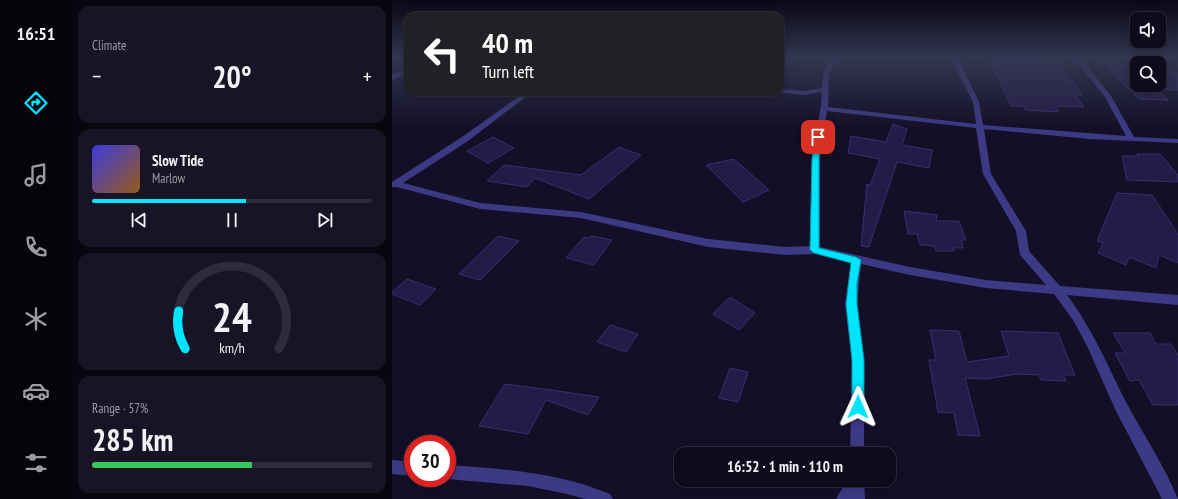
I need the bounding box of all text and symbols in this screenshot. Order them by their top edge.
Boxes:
map controls [1130,12,1166,92]
button: sound [1130,12,1166,48]
text: 16:51 [17,22,55,45]
text: 40 m [482,24,533,61]
icon: left [416,28,468,80]
text: Climate [92,37,126,54]
button: search [1130,56,1166,92]
text: 20° [212,57,252,96]
text: Turn left [482,60,534,83]
text: − [92,62,101,90]
text: + [363,62,372,90]
icon: directions [22,89,50,117]
pin [801,120,835,154]
icon: arrive [807,126,829,148]
text: Slow Tide [152,151,204,170]
icon: music [22,161,50,189]
text: Marlow [152,170,185,187]
icon: previous [128,209,150,231]
icon: pause [221,209,243,231]
icon: next [314,209,336,231]
icon: phone [22,233,50,261]
text: 24 [212,290,252,343]
icon: climate [22,305,50,333]
text: km/h [219,338,245,357]
icon: car [22,377,50,405]
position arrow [837,386,879,428]
text: Range · 57% [92,400,148,417]
text: 285 km [92,420,173,459]
speed limit sign: 30 [404,435,456,487]
icon: filters [22,449,50,477]
text: 16:52 · 1 min · 110 m [727,457,843,476]

